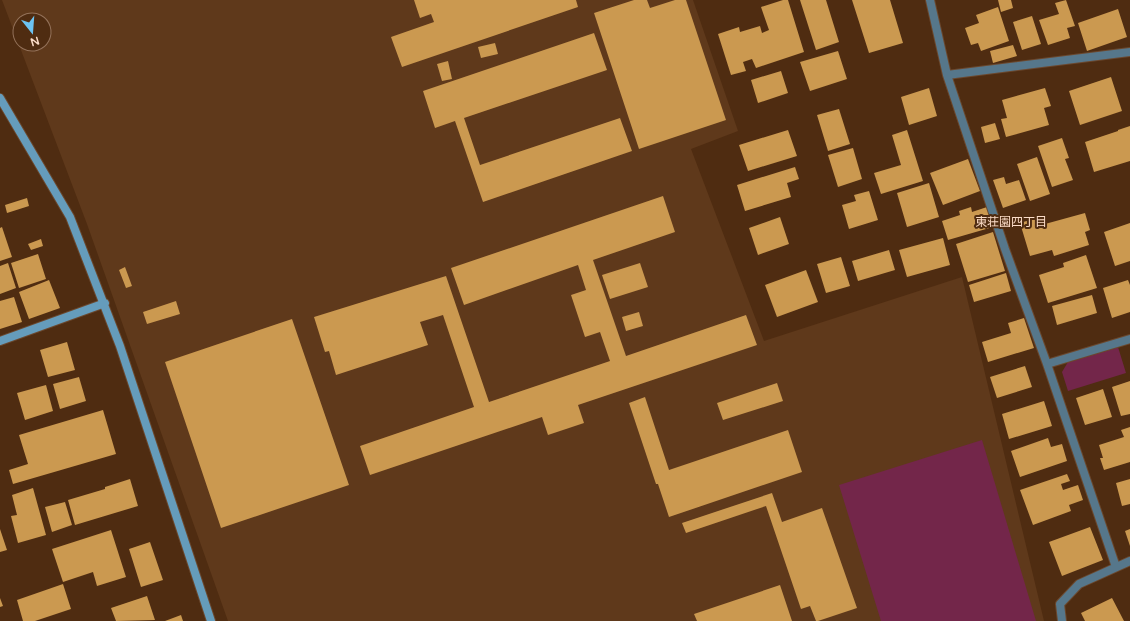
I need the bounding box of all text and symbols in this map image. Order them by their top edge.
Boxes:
north arrow [12,12,52,52]
text: N [29,34,41,49]
district label: 東荘園四丁目 [975,215,1047,229]

